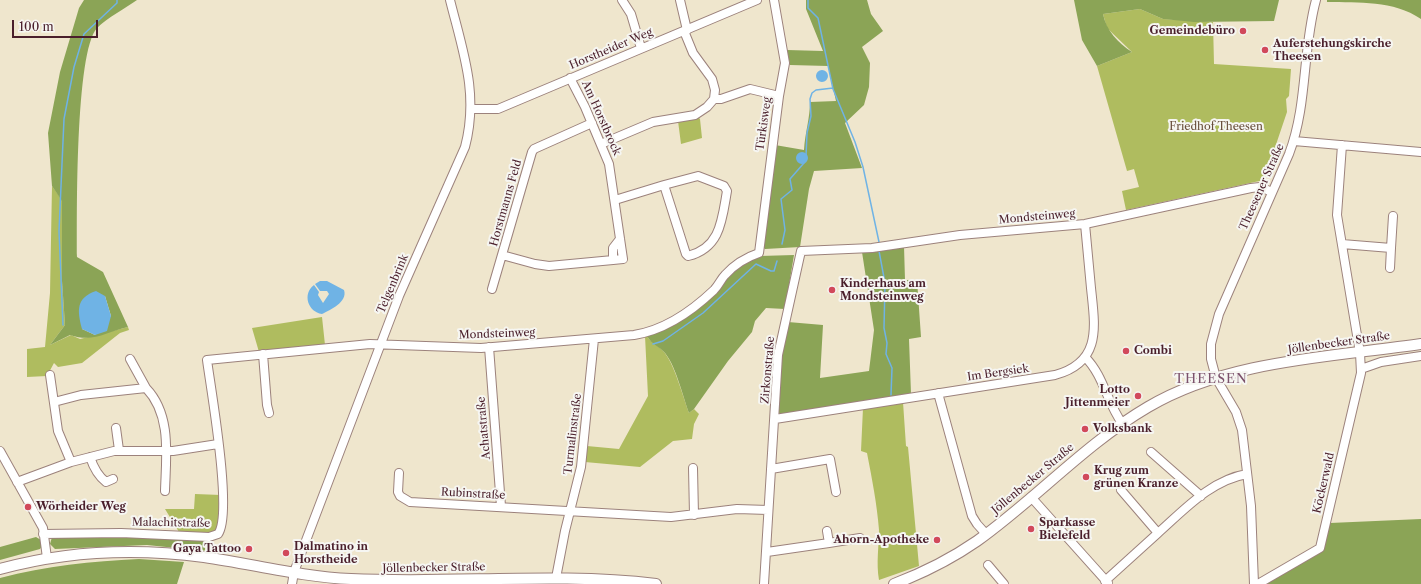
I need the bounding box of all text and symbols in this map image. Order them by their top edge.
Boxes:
scale bar [14,12,100,38]
text: 100 m [19,19,54,34]
place label: Gemeindebüro [1150,24,1235,38]
street label: Horstheider Weg [567,26,655,72]
marker: Gemeindebüro [1238,26,1248,36]
place label: Auferstehungskirche Theesen [1273,37,1391,63]
marker: Auferstehungskirche Theesen [1260,45,1270,55]
street label: Am Horstbrock [579,79,623,157]
street label: Türkisweg [754,96,774,152]
park label: Friedhof Theesen [1169,120,1263,134]
street label: Theesener Straße [1237,142,1287,232]
street label: Horstmanns Feld [487,158,525,248]
street label: Mondsteinweg [998,207,1076,227]
street label: Telgenbrink [375,252,411,316]
place label: Kinderhaus am Mondsteinweg [840,277,926,303]
marker: Kinderhaus am Mondsteinweg [827,285,837,295]
street label: Mondsteinweg [458,326,536,342]
street label: Jöllenbecker Straße [1287,329,1391,357]
street label: Zirkonstraße [758,336,778,404]
place label: Combi [1134,344,1172,358]
marker: Combi [1121,346,1131,356]
street label: Im Bergsiek [966,362,1030,384]
district label: THEESEN [1174,371,1248,387]
place label: Lotto Jittenmeier [1065,383,1130,409]
marker: Lotto Jittenmeier [1133,391,1143,401]
street label: Turmalinstraße [561,393,585,475]
street label: Achatstraße [475,396,493,460]
place label: Volksbank [1093,422,1152,436]
marker: Volksbank [1080,424,1090,434]
street label: Jöllenbecker Straße [989,441,1077,517]
street label: Köckerwald [1311,451,1337,515]
place label: Krug zum grünen Kranze [1094,464,1178,490]
marker: Krug zum grünen Kranze [1081,472,1091,482]
street label: Rubinstraße [440,486,506,502]
place label: Wörheider Weg [36,500,126,514]
marker: Wörheider Weg [23,502,33,512]
street label: Malachitstraße [132,516,210,530]
place label: Sparkasse Bielefeld [1039,516,1095,542]
marker: Sparkasse Bielefeld [1026,524,1036,534]
place label: Ahorn-Apotheke [834,533,929,547]
marker: Ahorn-Apotheke [932,535,942,545]
place label: Dalmatino in Horstheide [294,540,368,566]
place label: Gaya Tattoo [173,542,241,556]
marker: Gaya Tattoo [244,544,254,554]
marker: Dalmatino in Horstheide [281,548,291,558]
street label: Jöllenbecker Straße [382,561,486,575]

